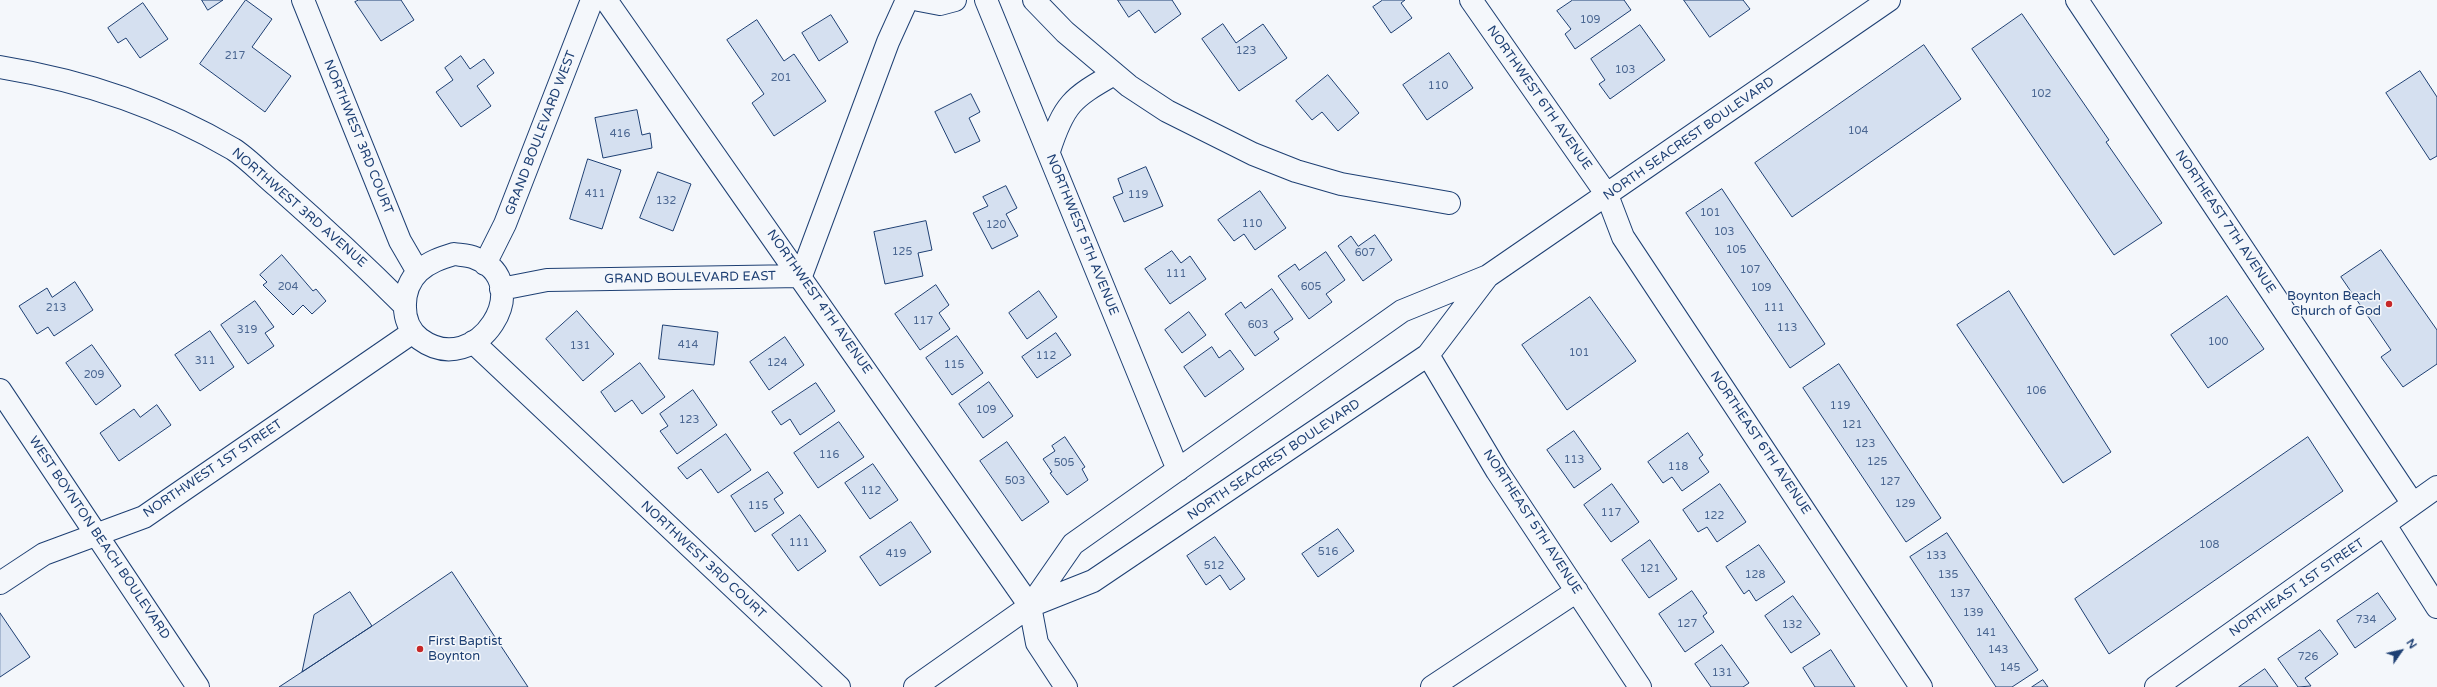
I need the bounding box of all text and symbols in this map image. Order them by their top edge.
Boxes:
house number: 109 [1580,13,1600,27]
street label: NORTHWEST 6TH AVENUE [1483,23,1595,173]
house number: 123 [1236,44,1256,58]
house number: 217 [225,49,245,63]
street label: GRAND BOULEVARD WEST [502,49,580,217]
street label: NORTHWEST 3RD COURT [320,58,396,216]
house number: 103 [1615,63,1635,77]
house number: 201 [771,71,791,85]
street label: NORTH SEACREST BOULEVARD [1601,74,1777,204]
house number: 110 [1428,79,1448,93]
house number: 102 [2031,87,2051,101]
house number: 104 [1848,124,1868,138]
house number: 416 [610,127,630,141]
street label: NORTHWEST 3RD AVENUE [228,145,370,271]
street label: NORTHEAST 7TH AVENUE [2171,148,2279,296]
street label: NORTHWEST 5TH AVENUE [1042,152,1122,318]
house number: 411 [585,187,605,201]
house number: 119 [1128,188,1148,202]
house number: 132 [656,194,676,208]
house number: 101 [1700,206,1720,220]
house number: 110 [1242,217,1262,231]
house number: 120 [986,218,1006,232]
house number: 103 [1714,225,1734,239]
street label: NORTHWEST 4TH AVENUE [763,227,875,377]
house number: 105 [1726,243,1746,257]
house number: 125 [892,245,912,259]
house number: 607 [1355,246,1375,260]
house number: 107 [1740,263,1760,277]
house number: 111 [1166,267,1186,281]
street label: GRAND BOULEVARD EAST [604,269,776,287]
house number: 204 [278,280,298,294]
house number: 605 [1301,280,1321,294]
house number: 109 [1751,281,1771,295]
place label: Boynton Beach Church of God [2287,289,2381,320]
marker: Boynton Beach Church of God [2384,299,2394,309]
house number: 213 [46,301,66,315]
house number: 111 [1764,301,1784,315]
house number: 117 [913,314,933,328]
house number: 603 [1248,318,1268,332]
house number: 113 [1777,321,1797,335]
house number: 319 [237,323,257,337]
house number: 100 [2208,335,2228,349]
house number: 414 [678,338,698,352]
house number: 131 [570,339,590,353]
house number: 101 [1569,346,1589,360]
house number: 112 [1036,349,1056,363]
house number: 311 [195,354,215,368]
house number: 124 [767,356,787,370]
house number: 115 [944,358,964,372]
house number: 209 [84,368,104,382]
street label: NORTHEAST 6TH AVENUE [1706,369,1814,517]
house number: 106 [2026,384,2046,398]
street label: NORTH SEACREST BOULEVARD [1185,396,1363,524]
house number: 119 [1830,399,1850,413]
house number: 109 [976,403,996,417]
house number: 123 [679,413,699,427]
street label: NORTHWEST 1ST STREET [140,417,286,521]
house number: 121 [1842,418,1862,432]
street label: WEST BOYNTON BEACH BOULEVARD [25,434,173,642]
house number: 123 [1855,437,1875,451]
street label: NORTHEAST 5TH AVENUE [1479,447,1585,597]
house number: 116 [819,448,839,462]
house number: 113 [1564,453,1584,467]
house number: 125 [1867,455,1887,469]
house number: 505 [1054,456,1074,470]
house number: 118 [1668,460,1688,474]
house number: 503 [1005,474,1025,488]
house number: 127 [1880,475,1900,489]
house number: 112 [861,484,881,498]
house number: 129 [1895,497,1915,511]
street label: NORTHWEST 3RD COURT [637,498,769,622]
house number: 115 [748,499,768,513]
house number: 117 [1601,506,1621,520]
house number: 122 [1704,509,1724,523]
street label: NORTHEAST 1ST STREET [2227,535,2367,641]
house number: 111 [789,536,809,550]
house number: 108 [2199,538,2219,552]
house number: 516 [1318,545,1338,559]
house number: 419 [886,547,906,561]
house number: 133 [1926,549,1946,563]
house number: 512 [1204,559,1224,573]
house number: 121 [1640,562,1660,576]
house number: 128 [1745,568,1765,582]
house number: 135 [1938,568,1958,582]
house number: 137 [1950,587,1970,601]
house number: 139 [1963,606,1983,620]
house number: 734 [2356,613,2376,627]
house number: 127 [1677,617,1697,631]
house number: 132 [1782,618,1802,632]
house number: 141 [1976,626,1996,640]
north arrow [2381,631,2421,671]
place label: First Baptist Boynton [428,634,502,665]
text: N [2404,637,2419,651]
house number: 143 [1988,643,2008,657]
marker: First Baptist Boynton [415,644,425,654]
house number: 726 [2298,650,2318,664]
house number: 145 [2000,661,2020,675]
house number: 131 [1712,666,1732,680]

